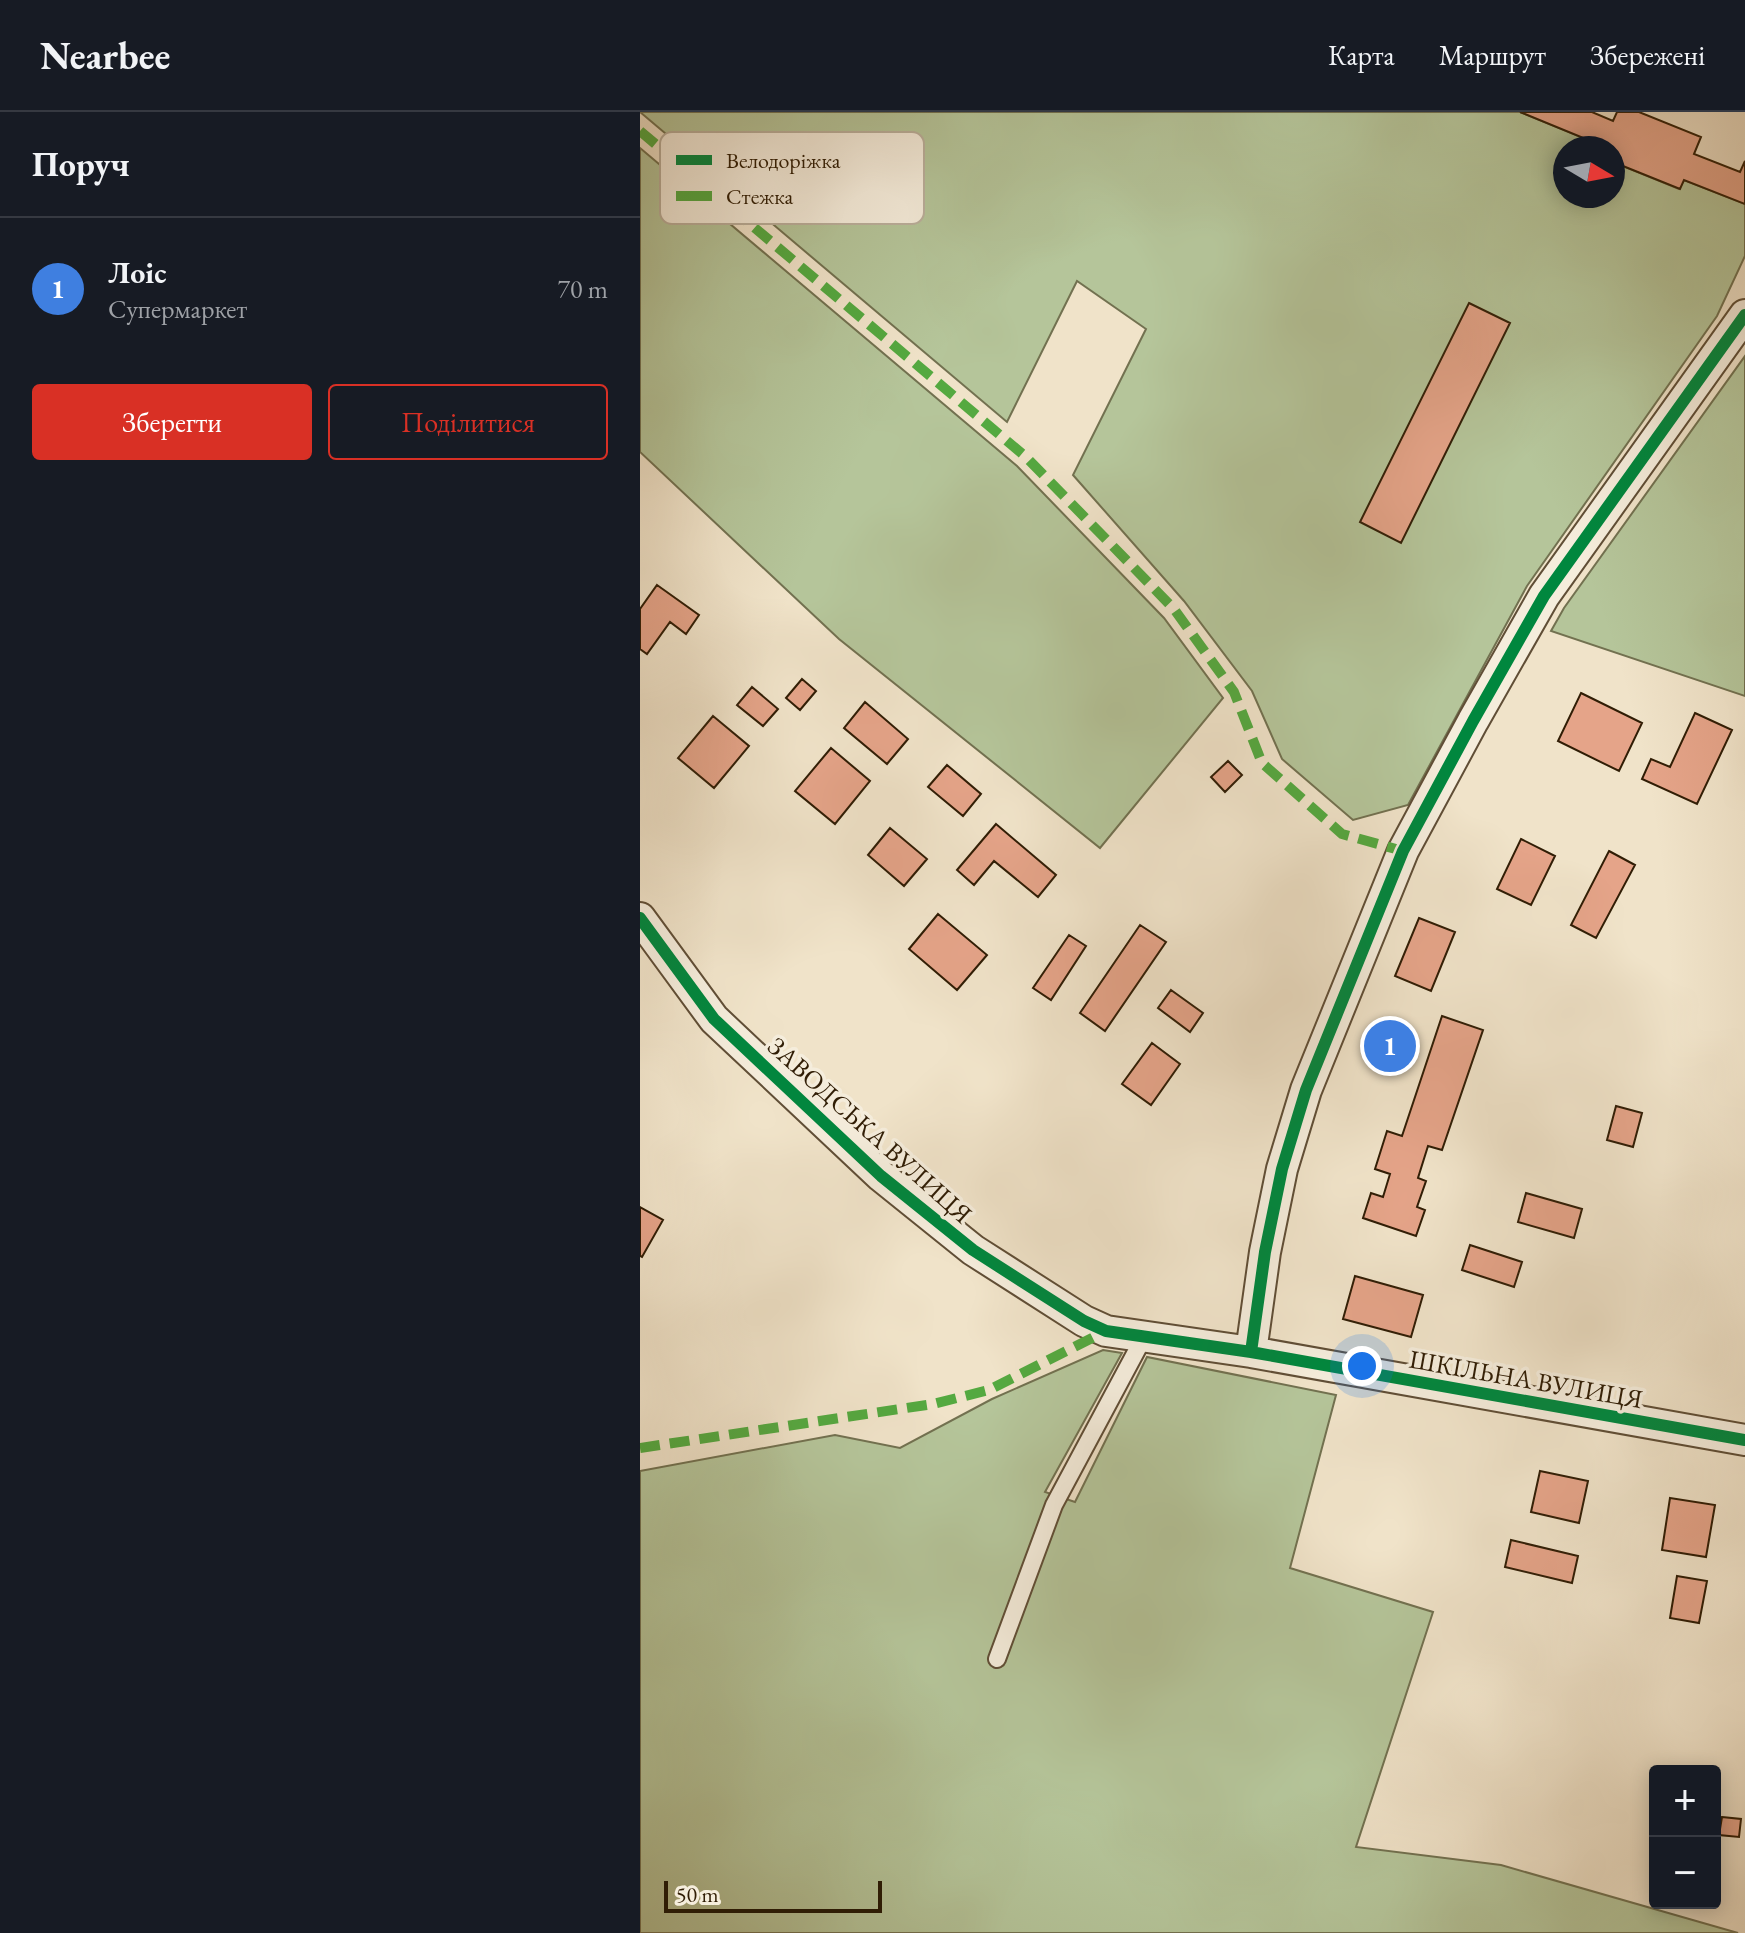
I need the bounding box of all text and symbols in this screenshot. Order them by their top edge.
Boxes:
text: Nearbee [40,31,170,80]
text: Карта [1328,37,1395,73]
text: Маршрут [1439,37,1546,73]
text: Збережені [1590,37,1705,73]
legend [660,132,924,224]
north arrow [1553,136,1625,208]
text: Поруч [32,142,130,186]
text: Велодоріжка [726,146,841,175]
text: Стежка [726,182,793,211]
text: Лоіс [108,253,167,292]
text: 1 [51,272,65,306]
text: 70 m [558,272,608,306]
text: Супермаркет [108,292,247,326]
button: Зберегти [32,384,312,460]
button: Поділитися [328,384,608,460]
pin: 1 [1364,1016,1416,1076]
street label: ЗАВОДСЬКА ВУЛИЦЯ [761,1029,979,1231]
street label: ШКІЛЬНА ВУЛИЦЯ [1407,1342,1645,1416]
your location [1342,1346,1382,1386]
map controls [1649,1765,1721,1909]
button: + [1649,1765,1721,1837]
button: − [1649,1837,1721,1909]
scale bar [664,1877,882,1913]
text: 50 m [676,1880,719,1909]

